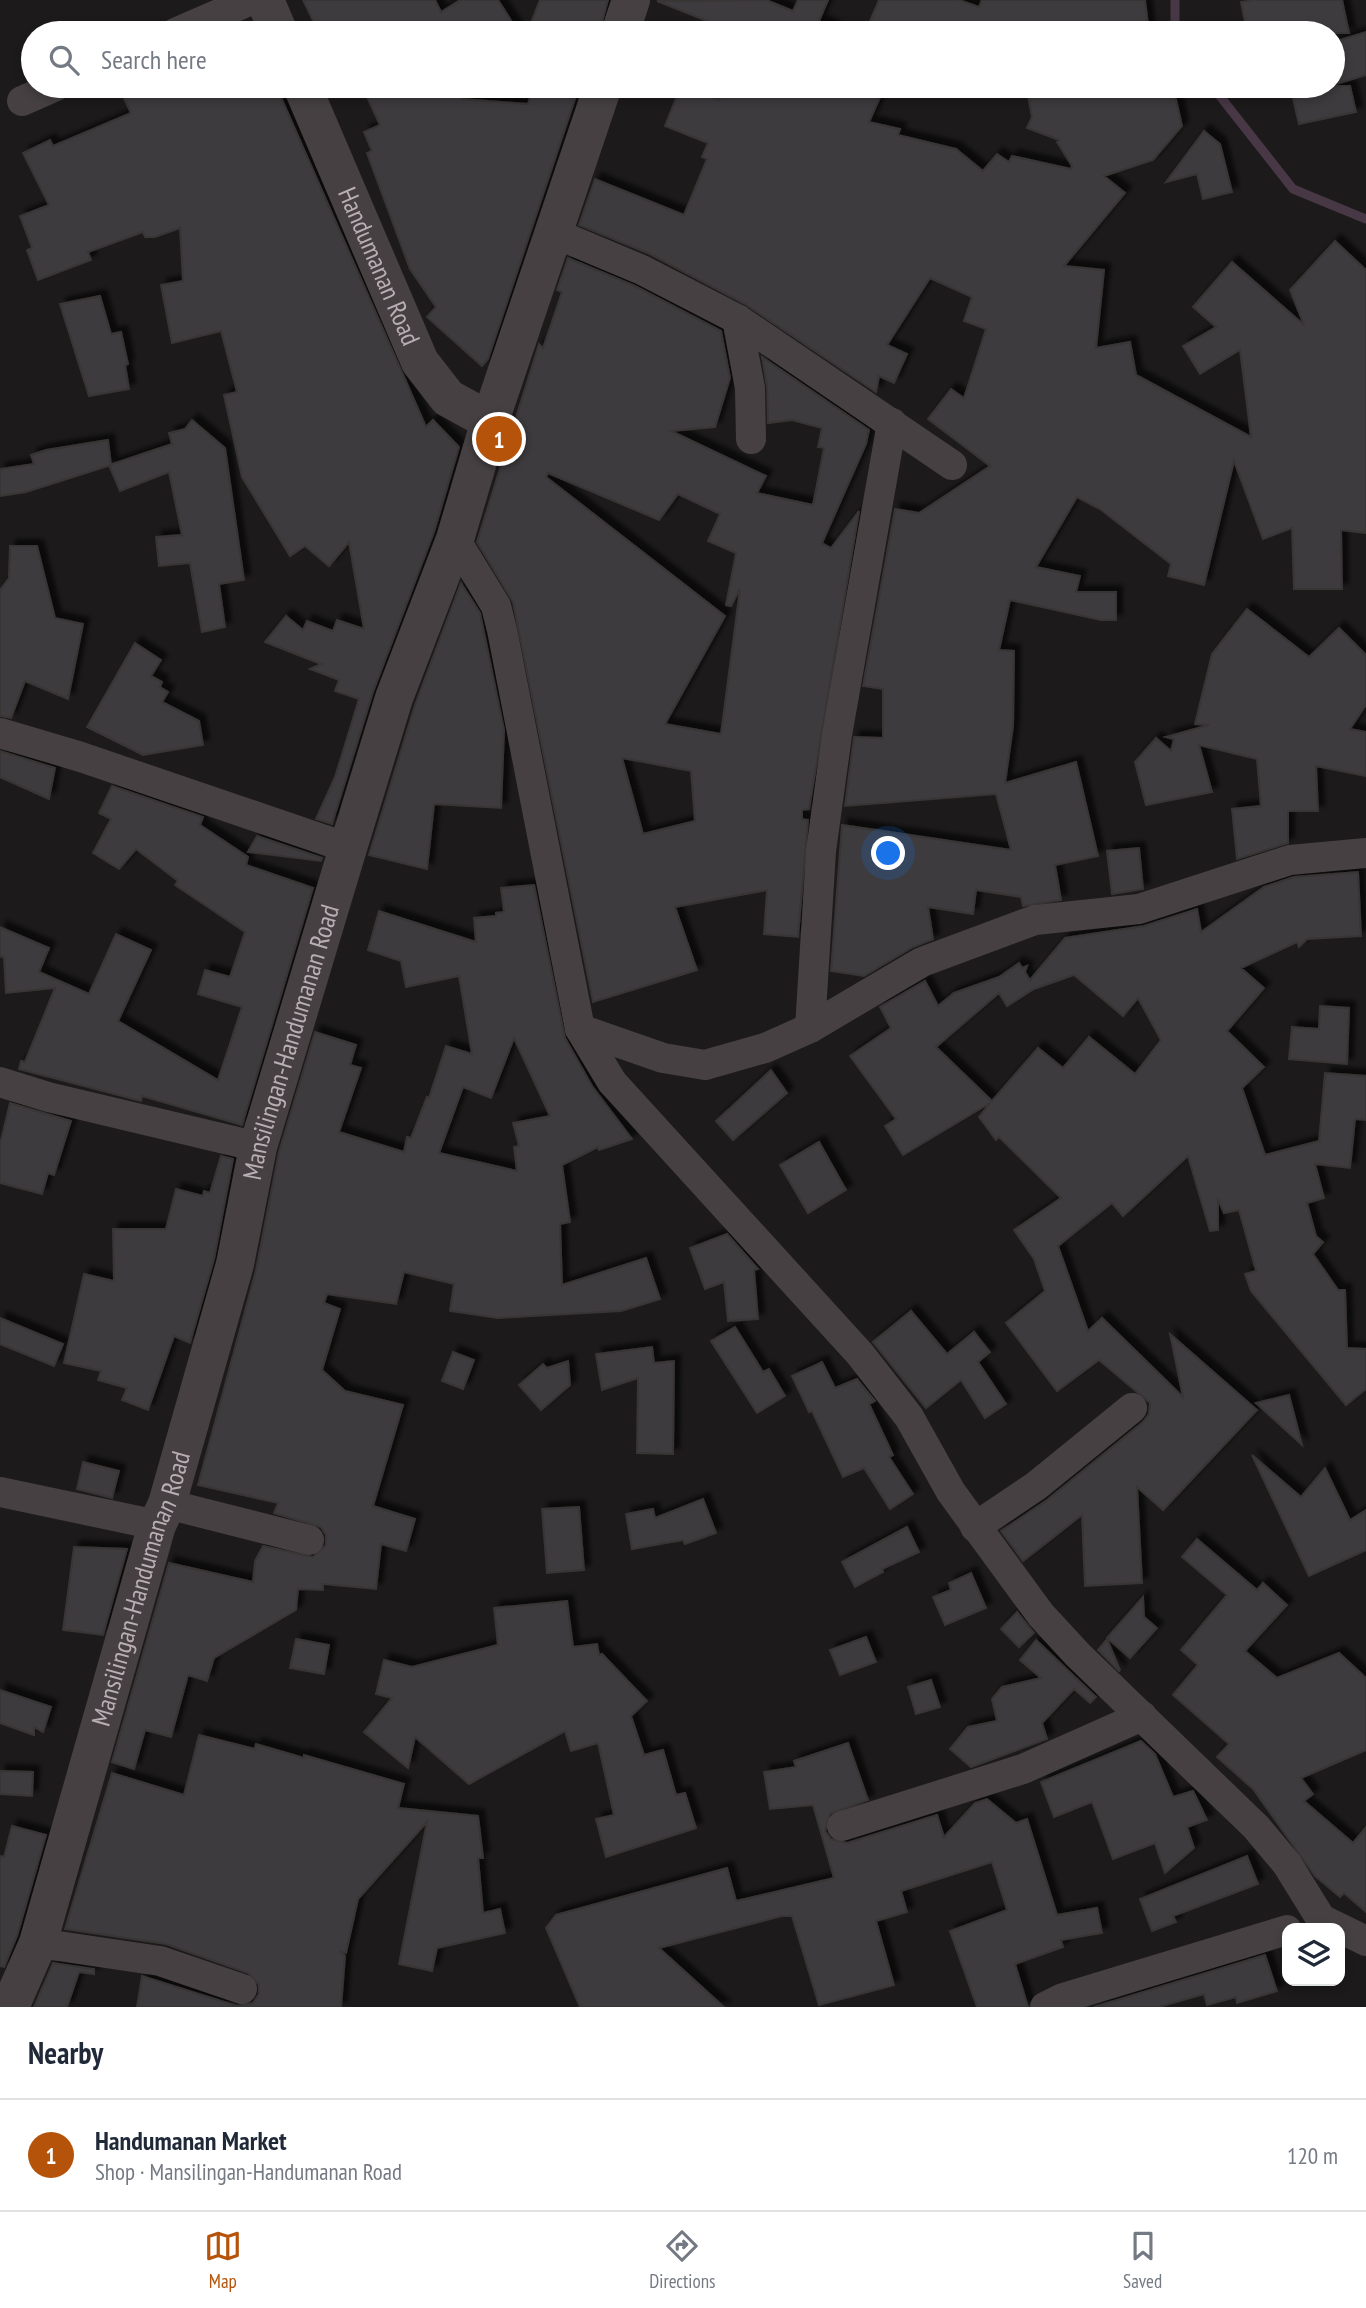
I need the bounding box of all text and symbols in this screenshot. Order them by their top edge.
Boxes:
search box [21,21,1345,98]
icon: search [45,41,83,79]
text: Search here [101,43,207,76]
street label: Handumanan Road [331,182,428,350]
pin: 1 [476,413,522,465]
your location [871,836,905,870]
street label: Mansilingan-Handumanan Road [235,901,346,1183]
street label: Mansilingan-Handumanan Road [84,1447,197,1730]
map controls [1282,1923,1345,1986]
button: layers [1282,1923,1345,1986]
text: Nearby [28,2033,103,2072]
text: Handumanan Market [95,2124,287,2157]
text: 1 [46,2141,57,2170]
text: 120 m [1287,2141,1338,2170]
text: Shop · Mansilingan-Handumanan Road [95,2157,402,2186]
tab: Map [204,2227,242,2293]
tab: Directions [649,2227,715,2293]
tab: Saved [1123,2227,1162,2293]

